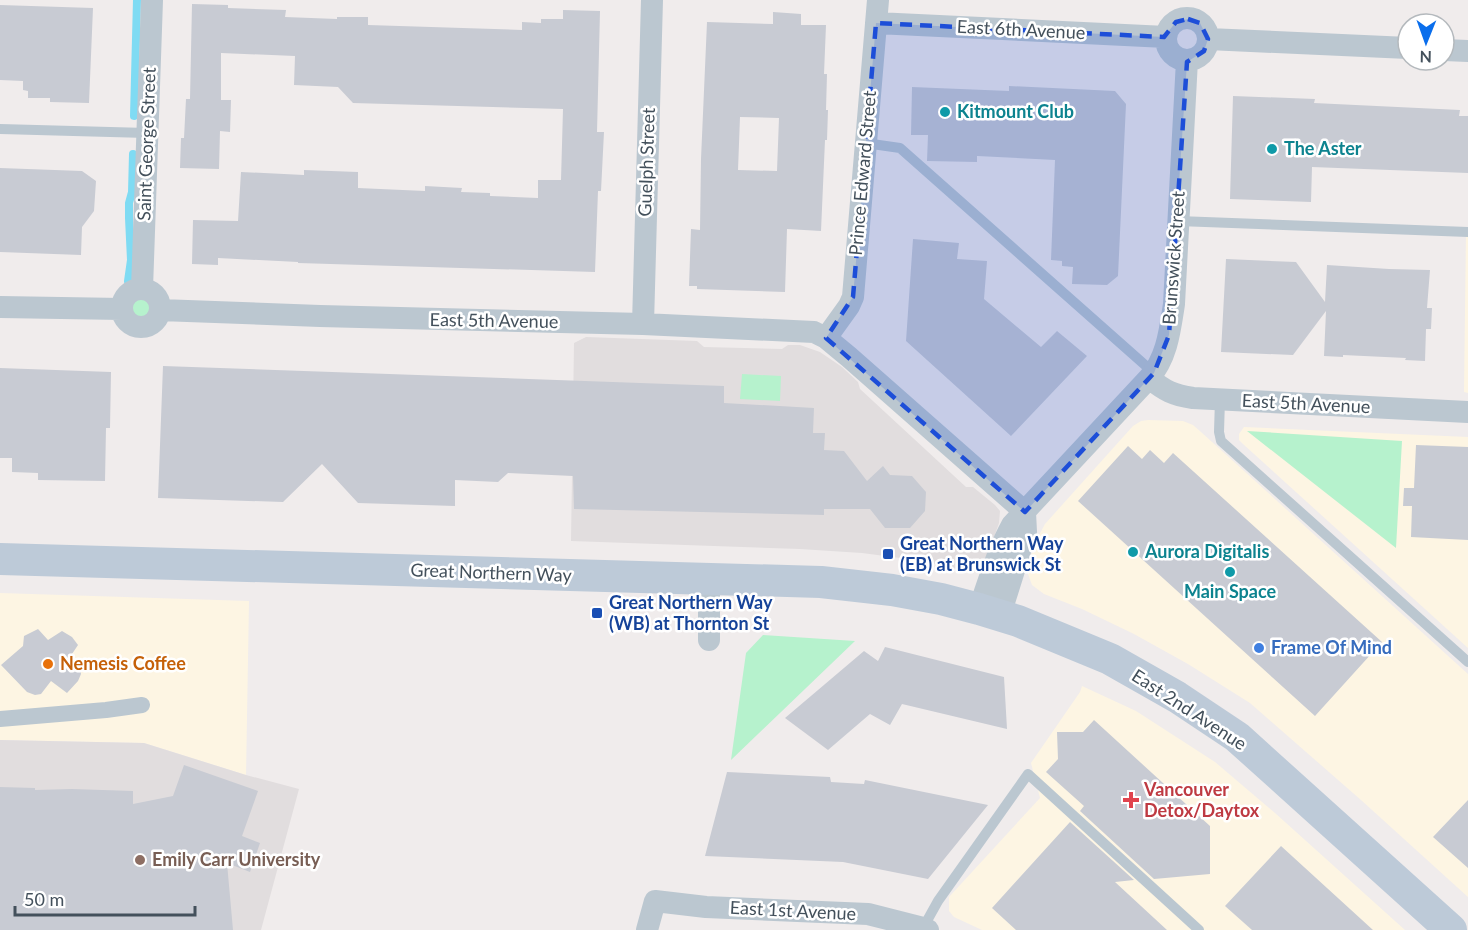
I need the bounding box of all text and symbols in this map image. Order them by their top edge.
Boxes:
north arrow [1396,12,1456,72]
street label: East 6th Avenue [956,15,1086,43]
text: N [1419,48,1432,67]
street label: Saint George Street [132,66,160,221]
street label: Prince Edward Street [844,89,880,256]
place label: Kitmount Club [957,100,1074,122]
marker: Kitmount Club [938,105,952,119]
street label: Guelph Street [633,107,659,217]
place label: The Aster [1284,137,1362,159]
marker: The Aster [1265,142,1279,156]
street label: Brunswick Street [1157,190,1189,326]
street label: East 5th Avenue [430,308,559,332]
street label: East 5th Avenue [1241,389,1371,417]
place label: Great Northern Way (EB) at Brunswick St [900,532,1064,575]
place label: Aurora Digitalis [1144,540,1269,562]
marker: Aurora Digitalis [1126,545,1140,559]
marker: Great Northern Way (EB) at Brunswick St [881,547,895,561]
street label: Great Northern Way [410,558,573,586]
marker: Main Space [1223,565,1237,579]
place label: Main Space [1184,580,1276,602]
place label: Great Northern Way (WB) at Thornton St [609,591,773,634]
marker: Great Northern Way (WB) at Thornton St [590,606,604,620]
place label: Frame Of Mind [1271,636,1392,658]
marker: Frame Of Mind [1252,641,1266,655]
place label: Nemesis Coffee [60,652,186,674]
marker: Nemesis Coffee [41,657,55,671]
street label: East 2nd Avenue [1128,664,1251,754]
place label: Vancouver Detox/Daytox [1143,778,1260,821]
marker: Vancouver Detox/Daytox [1122,791,1140,809]
place label: Emily Carr University [152,848,321,870]
marker: Emily Carr University [133,853,147,867]
scale bar [15,879,195,917]
text: 50 m [24,888,64,910]
street label: East 1st Avenue [729,896,857,924]

